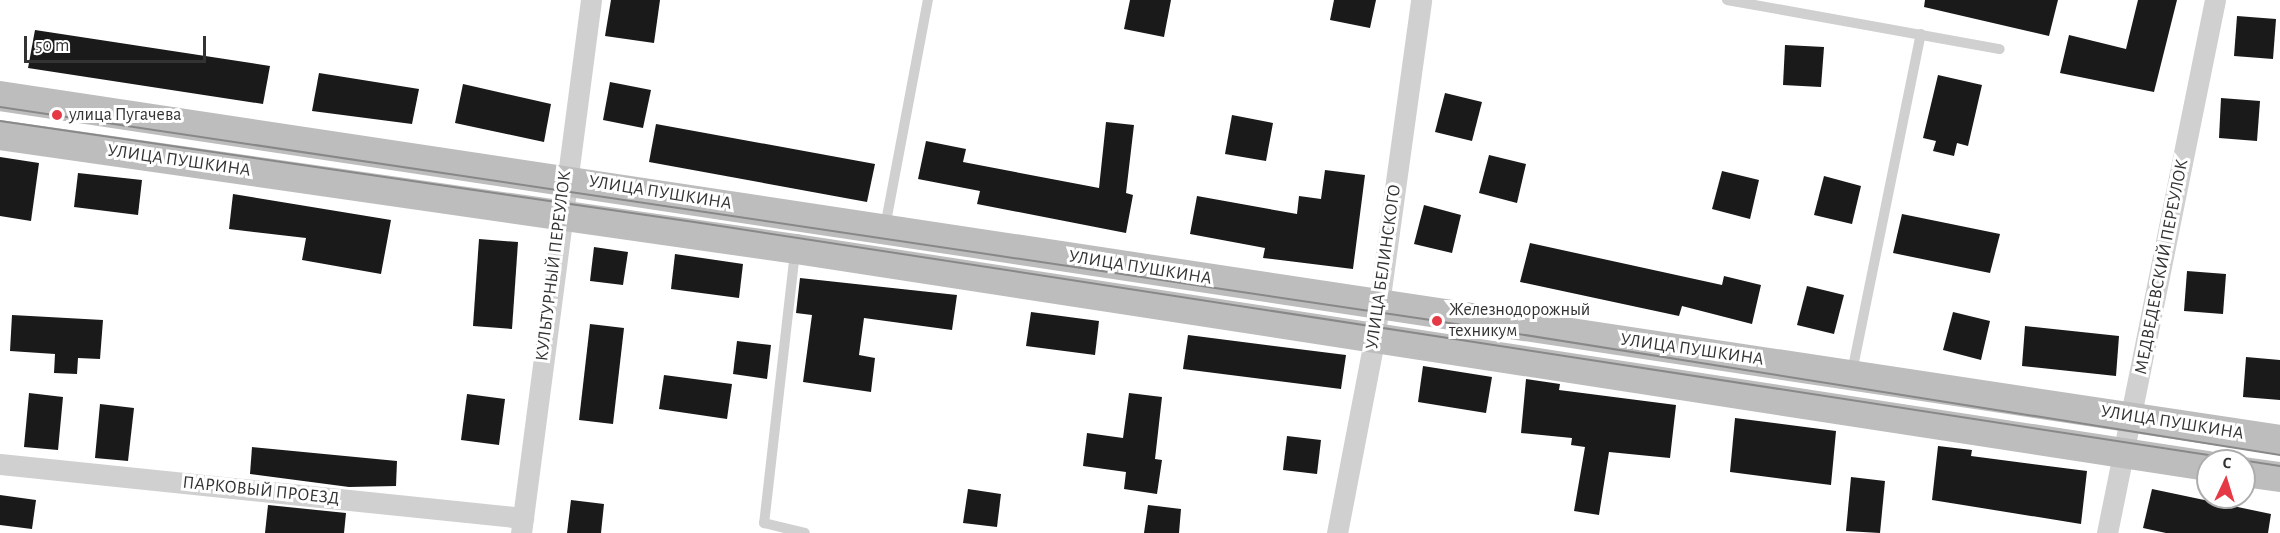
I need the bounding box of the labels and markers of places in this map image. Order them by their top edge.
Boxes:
place label: улица Пугачева [69,104,181,126]
marker: улица Пугачева [50,108,64,122]
place label: Железнодорожный техникум [1449,300,1590,342]
marker: Железнодорожный техникум [1430,314,1444,328]

